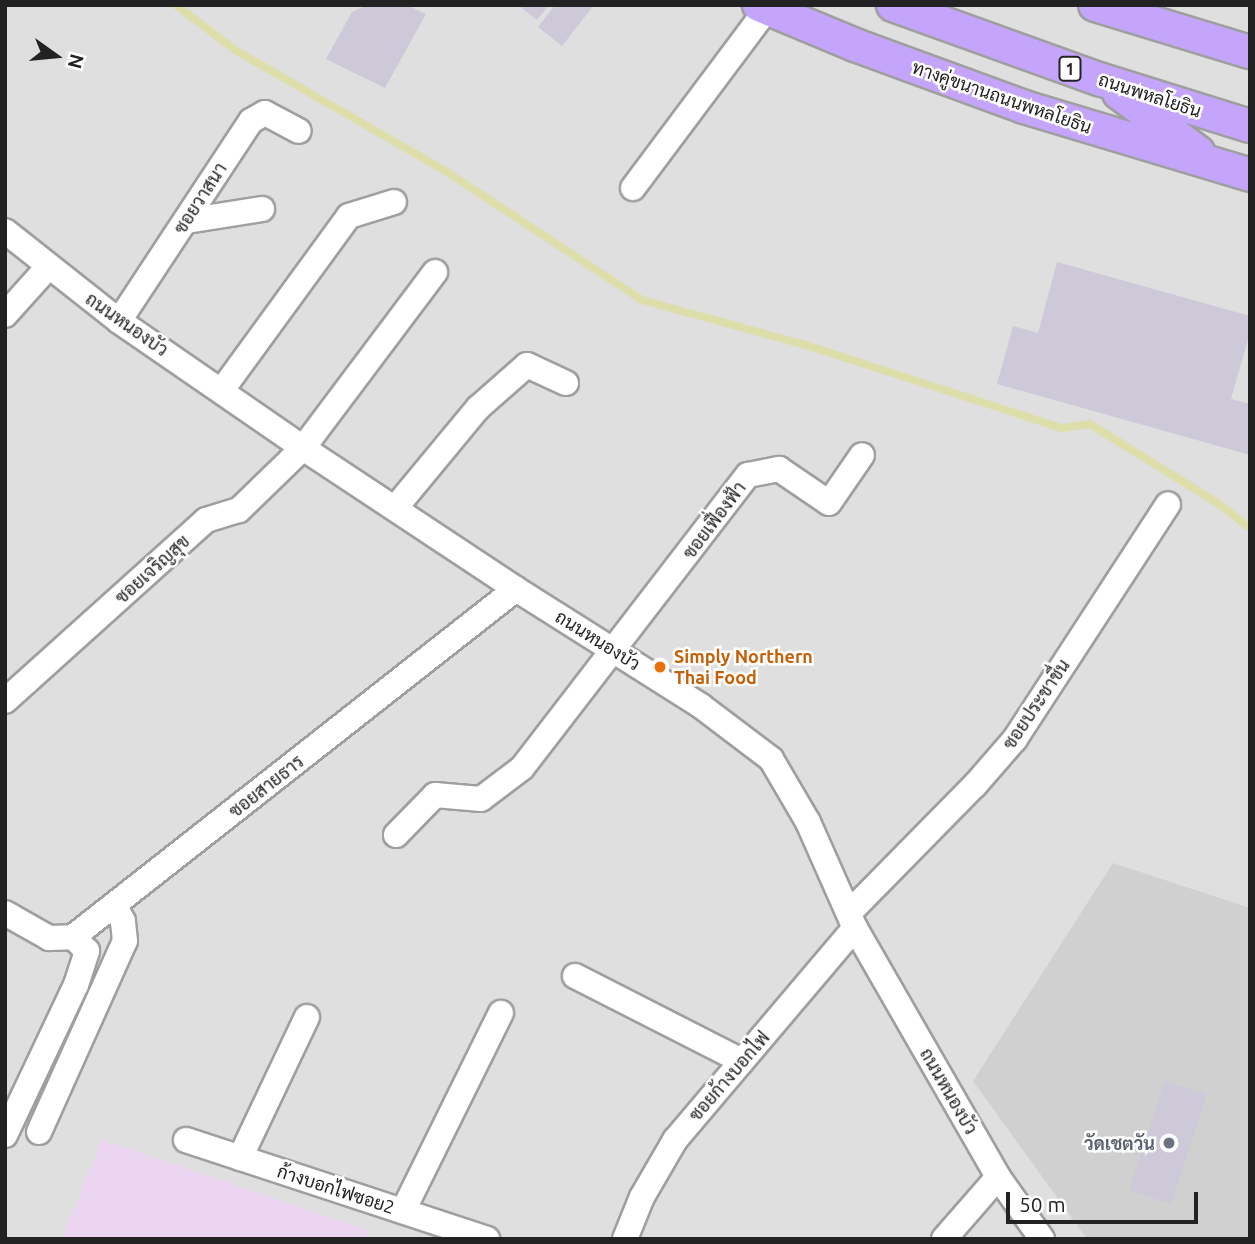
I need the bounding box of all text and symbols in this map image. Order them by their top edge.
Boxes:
north arrow [21,21,91,91]
text: N [64,52,89,71]
street label: ทางคู่ขนานถนนพหลโยธิน [909,56,1095,138]
road number: 1 [1058,57,1082,82]
street label: ถนนพหลโยธิน [1096,68,1204,122]
street label: ซอยวาสนา [169,158,231,238]
street label: ถนนหนองบัว [82,288,172,360]
street label: ซอยเฟื่องฟ้า [678,477,750,563]
street label: ซอยเจริญสุข [110,530,194,608]
street label: ถนนหนองบัว [552,605,644,675]
place label: Simply Northern Thai Food [674,646,813,688]
street label: ซอยประชาชื่น [998,655,1074,753]
marker: Simply Northern Thai Food [652,659,668,675]
street label: ซอยสายธาร [224,750,308,822]
street label: ซอยก้างบอกไฟ [684,1027,774,1125]
street label: ถนนหนองบัว [916,1044,982,1138]
place label: วัดเชตวัน [1084,1132,1155,1154]
marker: วัดเชตวัน [1161,1135,1177,1151]
street label: ก้างบอกไฟซอย2 [275,1160,397,1218]
scale bar [1010,1178,1202,1222]
text: 50 m [1019,1192,1066,1216]

